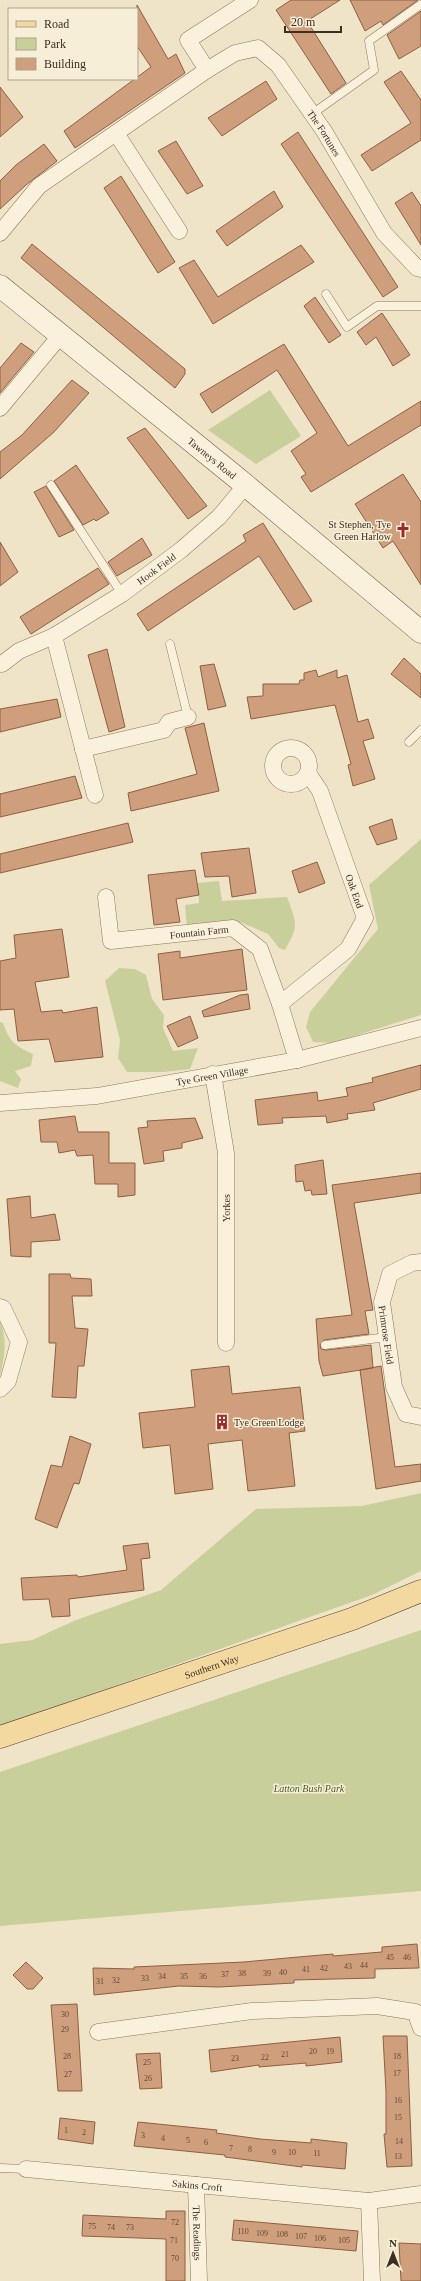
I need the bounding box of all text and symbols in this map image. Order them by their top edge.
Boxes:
legend [8,8,138,80]
scale bar [285,8,341,34]
text: 20 m [291,15,316,29]
text: Road [44,17,69,31]
text: Park [44,37,66,51]
text: Building [44,57,86,71]
street label: The Fortunes [305,108,343,159]
street label: Tawneys Road [185,435,238,481]
place label: St Stephen, Tye Green Harlow [328,519,392,542]
church icon: St Stephen, Tye Green Harlow [394,521,412,539]
street label: Hook Field [135,551,178,587]
street label: Oak End [343,873,366,910]
street label: Fountain Farm [169,923,230,941]
street label: Tye Green Village [175,1064,249,1088]
street label: Yorkes [221,1194,232,1222]
street label: Primrose Field [377,1305,396,1365]
building icon: Tye Green Lodge [213,1413,231,1431]
place label: Tye Green Lodge [234,1417,304,1428]
street label: Southern Way [183,1652,240,1681]
park label: Latton Bush Park [273,1783,345,1794]
house number: 45 [386,1953,394,1962]
house number: 46 [403,1953,411,1962]
house number: 44 [360,1961,368,1970]
house number: 43 [344,1962,352,1971]
house number: 42 [320,1964,328,1973]
house number: 41 [302,1965,310,1974]
house number: 40 [279,1968,287,1977]
house number: 38 [238,1969,246,1978]
house number: 39 [263,1969,271,1978]
house number: 37 [221,1970,229,1979]
house number: 34 [158,1972,166,1981]
house number: 35 [180,1972,188,1981]
house number: 36 [199,1972,207,1981]
house number: 33 [141,1974,149,1983]
house number: 32 [112,1976,120,1985]
house number: 31 [96,1977,104,1986]
house number: 30 [61,2010,69,2019]
house number: 29 [61,2025,69,2034]
house number: 20 [309,2047,317,2056]
house number: 19 [326,2047,334,2056]
house number: 21 [281,2050,289,2059]
house number: 28 [63,2052,71,2061]
house number: 18 [393,2052,401,2061]
house number: 22 [261,2053,269,2062]
house number: 23 [231,2054,239,2063]
house number: 25 [143,2058,151,2067]
house number: 17 [393,2069,401,2078]
house number: 27 [64,2070,72,2079]
house number: 26 [144,2074,152,2083]
house number: 16 [394,2096,402,2105]
house number: 15 [394,2113,402,2122]
house number: 1 [64,2126,68,2135]
house number: 2 [82,2128,86,2137]
house number: 3 [141,2131,145,2140]
house number: 4 [161,2134,165,2143]
house number: 5 [186,2136,190,2145]
house number: 14 [395,2137,403,2146]
house number: 6 [204,2138,208,2147]
house number: 7 [229,2144,233,2153]
house number: 8 [248,2145,252,2154]
house number: 9 [272,2148,276,2157]
house number: 10 [288,2148,296,2157]
house number: 11 [313,2149,321,2158]
house number: 13 [394,2152,402,2161]
street label: Sakins Croft [172,2178,223,2193]
street label: The Readings [191,2205,203,2261]
house number: 72 [171,2218,179,2227]
house number: 75 [88,2222,96,2231]
house number: 74 [107,2223,115,2232]
house number: 73 [126,2223,134,2232]
house number: 110 [237,2227,249,2236]
house number: 109 [256,2229,268,2238]
house number: 108 [276,2230,288,2239]
house number: 107 [295,2232,307,2241]
north arrow [373,2233,413,2273]
house number: 106 [314,2234,326,2243]
house number: 71 [170,2236,178,2245]
house number: 105 [338,2236,350,2245]
text: N [389,2237,397,2249]
house number: 70 [171,2254,179,2263]

